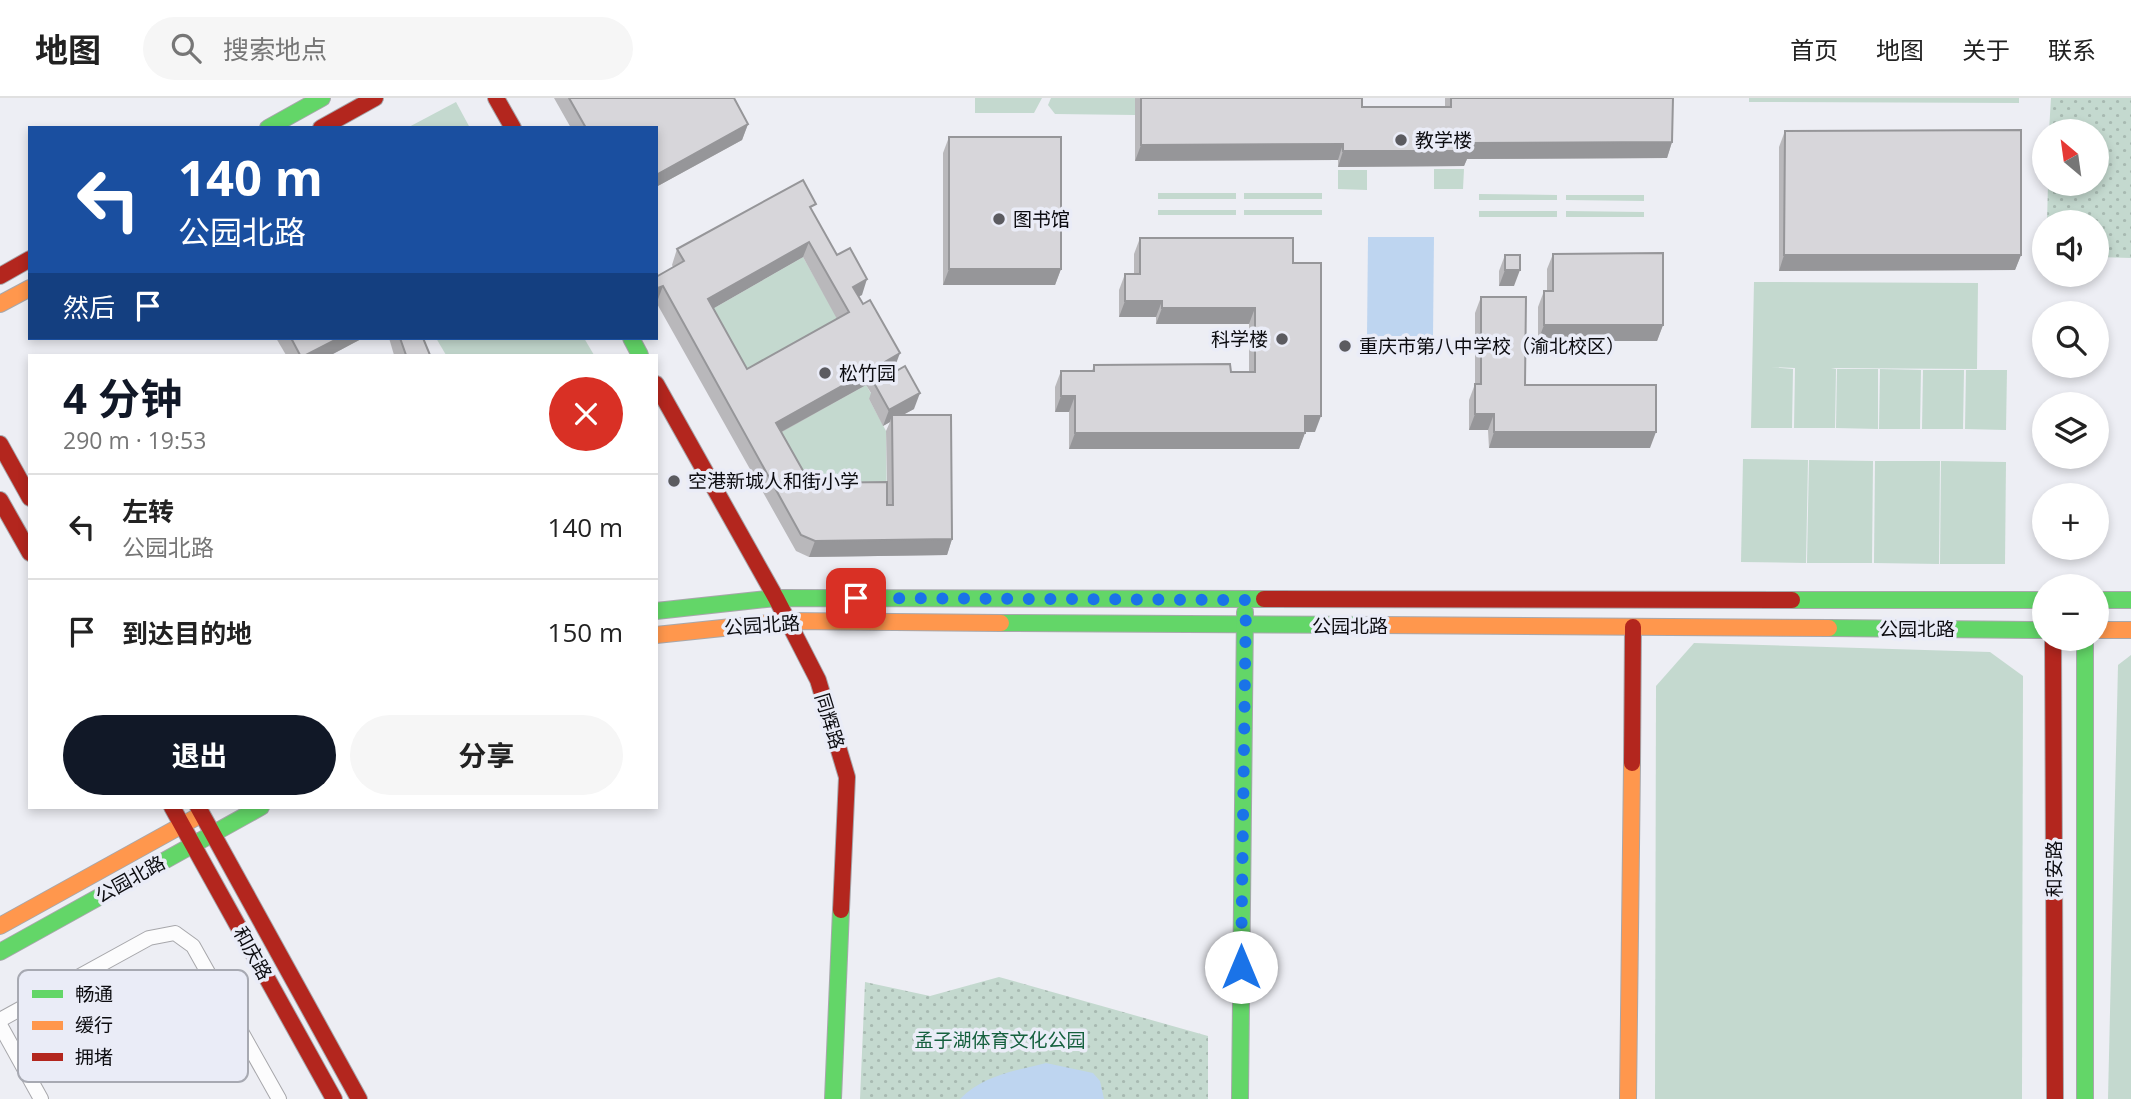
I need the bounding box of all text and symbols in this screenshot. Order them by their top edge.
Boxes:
search box [143,17,633,80]
text: 地图 [35,27,101,72]
icon: search [167,29,205,67]
text: 搜索地点 [223,31,327,67]
text: 首页 [1790,33,1838,66]
text: 地图 [1876,33,1924,66]
text: 关于 [1962,33,2010,66]
text: 联系 [2048,33,2096,66]
north arrow [2032,119,2109,196]
map controls [2032,119,2109,651]
place label: 教学楼 [1415,127,1472,153]
marker: 教学楼 [1393,132,1409,148]
text: 140 m [178,144,323,210]
icon: left [63,154,154,245]
place label: 图书馆 [1013,206,1070,232]
text: 公园北路 [178,210,306,253]
button: sound [2032,210,2109,287]
marker: 图书馆 [991,211,1007,227]
icon: arrive [129,287,167,325]
text: 然后 [63,289,115,325]
button: search [2032,301,2109,378]
place label: 科学楼 [1211,326,1268,352]
marker: 科学楼 [1274,331,1290,347]
place label: 重庆市第八中学校（渝北校区） [1359,333,1625,359]
marker: 重庆市第八中学校（渝北校区） [1337,338,1353,354]
place label: 松竹园 [839,360,896,386]
marker: 松竹园 [817,365,833,381]
text: 4 分钟 [63,369,182,426]
button: close [549,377,623,451]
button: layers [2032,392,2109,469]
text: 290 m · 19:53 [63,424,206,456]
place label: 空港新城人和街小学 [688,468,859,494]
marker: 空港新城人和街小学 [666,473,682,489]
button: + [2032,483,2109,560]
text: 左转 [122,493,174,529]
icon: left [63,508,101,546]
text: 140 m [548,509,623,545]
text: 公园北路 [122,531,214,563]
pin [826,568,886,628]
button: − [2032,574,2109,651]
icon: arrive [837,579,875,617]
street label: 公园北路 [723,609,801,641]
icon: arrive [63,613,101,651]
street label: 公园北路 [1312,613,1388,639]
text: 150 m [548,614,623,650]
text: 到达目的地 [122,615,252,651]
street label: 公园北路 [1879,616,1955,642]
street label: 同辉路 [809,690,851,752]
button: 退出 [63,715,336,795]
button: 分享 [350,715,623,795]
street label: 和安路 [2041,840,2067,898]
street label: 公园北路 [90,849,170,909]
street label: 和庆路 [228,922,278,984]
position arrow [1204,930,1278,1004]
legend [18,970,248,1082]
text: 畅通 [75,981,113,1007]
text: 缓行 [75,1012,113,1038]
park label: 孟子湖体育文化公园 [914,1027,1086,1053]
text: 拥堵 [75,1044,113,1070]

